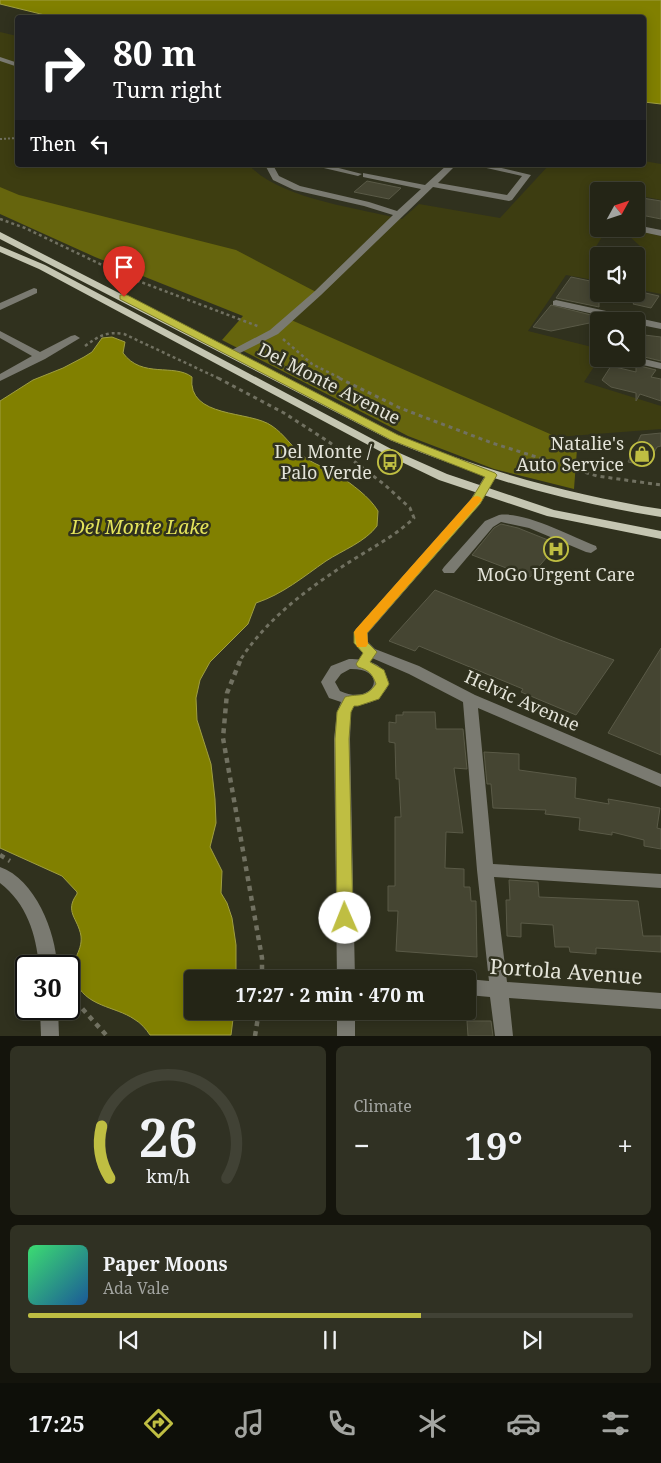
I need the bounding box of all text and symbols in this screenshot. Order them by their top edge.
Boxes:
text: 80 m [113,29,196,76]
icon: right [30,35,95,100]
text: Turn right [113,74,222,104]
icon: left [86,130,114,158]
text: Then [30,131,76,157]
north arrow [590,182,645,238]
map controls [590,182,645,367]
pin [103,246,145,297]
button: sound [590,247,645,302]
icon: arrive [110,253,138,281]
button: search [590,312,645,367]
street label: Del Monte Avenue [254,337,405,429]
place label: Natalie's Auto Service [516,431,624,476]
place label: Del Monte / Palo Verde [274,439,373,484]
shop icon: Natalie's Auto Service [629,441,655,467]
bus stop icon: Del Monte / Palo Verde [377,449,403,475]
water label: Del Monte Lake [70,514,209,540]
hospital icon: MoGo Urgent Care [543,536,569,562]
place label: MoGo Urgent Care [477,562,635,586]
street label: Helvic Avenue [461,664,584,736]
position arrow [318,891,370,943]
street label: Portola Avenue [489,952,643,990]
speed limit sign: 30 [15,955,80,1020]
text: 17:27 · 2 min · 470 m [235,982,425,1008]
text: Climate [354,1095,412,1117]
text: 26 [138,1101,197,1172]
text: 19° [464,1119,523,1171]
text: − [354,1126,370,1164]
text: + [617,1126,633,1164]
text: km/h [146,1164,190,1188]
text: Paper Moons [103,1251,228,1277]
text: Ada Vale [103,1277,169,1299]
icon: previous [115,1326,143,1354]
icon: pause [316,1326,344,1354]
icon: next [518,1326,546,1354]
icon: directions [141,1406,176,1441]
icon: music [232,1406,267,1441]
icon: phone [324,1406,359,1441]
icon: climate [415,1406,450,1441]
icon: car [506,1406,541,1441]
icon: filters [598,1406,633,1441]
text: 17:25 [28,1408,85,1438]

